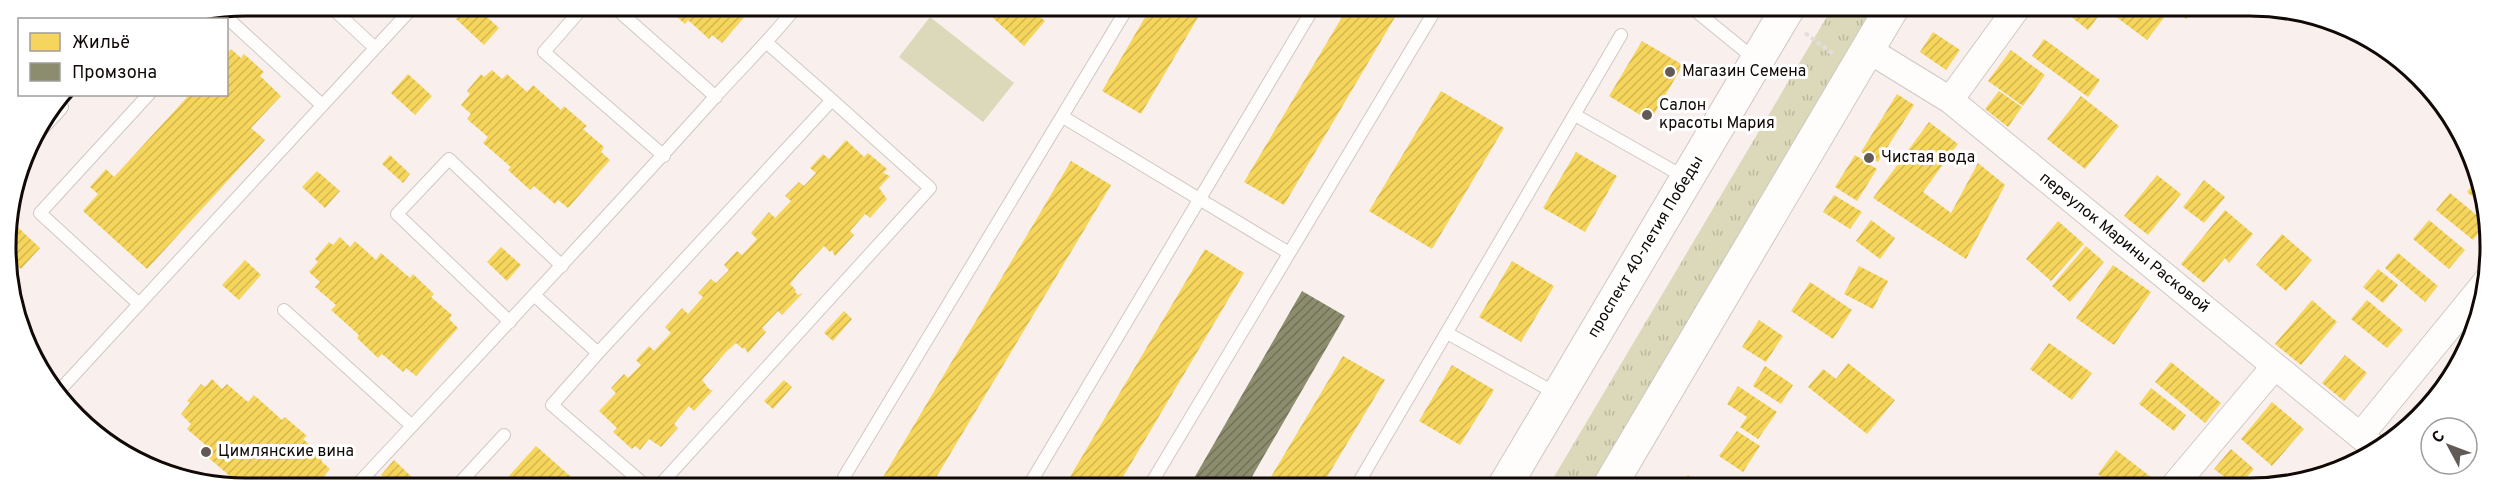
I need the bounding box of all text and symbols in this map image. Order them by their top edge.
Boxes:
legend [18,18,228,96]
text: Жильё [72,32,130,55]
text: Промзона [72,62,157,85]
place label: Магазин Семена [1682,62,1806,82]
marker: Магазин Семена [1663,65,1677,79]
place label: Салон красоты Мария [1659,96,1775,134]
marker: Салон красоты Мария [1640,108,1654,122]
place label: Чистая вода [1881,148,1975,168]
marker: Чистая вода [1862,151,1876,165]
street label: проспект 40-летия Победы [1584,152,1708,342]
street label: переулок Марины Расковой [2035,168,2213,318]
north arrow [2419,416,2479,476]
text: С [2428,427,2450,448]
place label: Цимлянские вина [218,442,354,462]
marker: Цимлянские вина [199,445,213,459]

